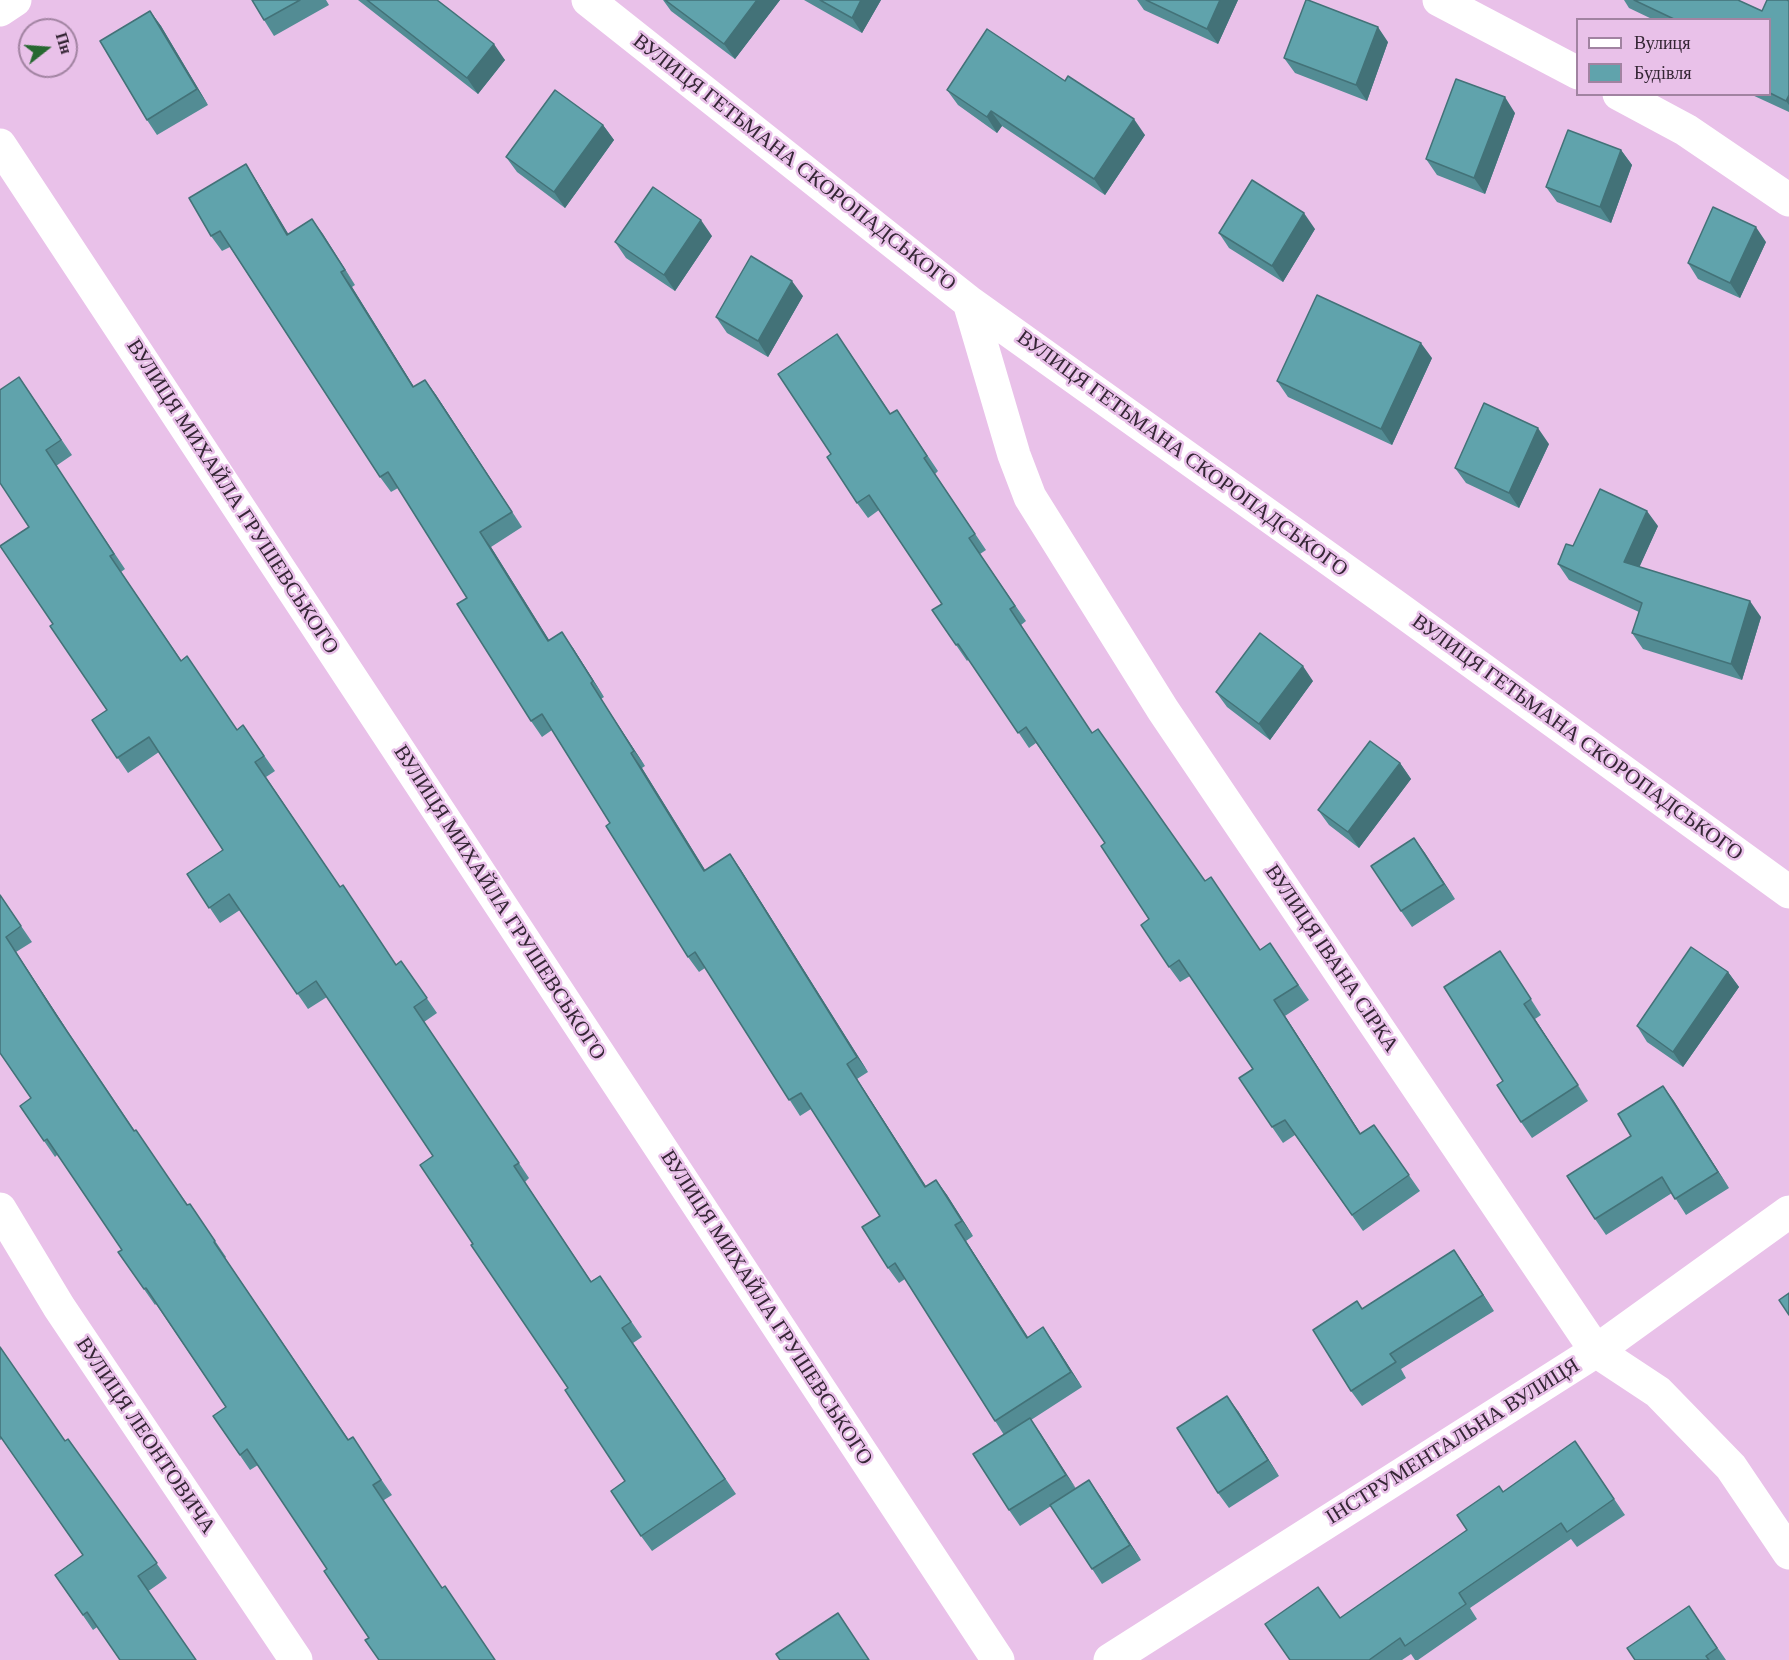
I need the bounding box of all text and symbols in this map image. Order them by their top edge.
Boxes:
north arrow [18,18,78,78]
legend [1576,18,1771,96]
street label: ВУЛИЦЯ ГЕТЬМАНА СКОРОПАДСЬКОГО [627,29,961,297]
text: Пн [52,30,75,56]
text: Вулиця [1634,33,1691,53]
text: Будівля [1634,63,1691,83]
street label: ВУЛИЦЯ ГЕТЬМАНА СКОРОПАДСЬКОГО [1012,325,1352,583]
street label: ВУЛИЦЯ МИХАЙЛА ГРУШЕВСЬКОГО [121,335,343,659]
street label: ВУЛИЦЯ ГЕТЬМАНА СКОРОПАДСЬКОГО [1407,609,1747,867]
street label: ВУЛИЦЯ МИХАЙЛА ГРУШЕВСЬКОГО [388,741,610,1065]
street label: ВУЛИЦЯ ІВАНА СІРКА [1259,860,1403,1058]
street label: ВУЛИЦЯ МИХАЙЛА ГРУШЕВСЬКОГО [655,1146,877,1470]
street label: ВУЛИЦЯ ЛЕОНТОВИЧА [70,1333,220,1539]
street label: ІНСТРУМЕНТАЛЬНА ВУЛИЦЯ [1322,1353,1584,1531]

